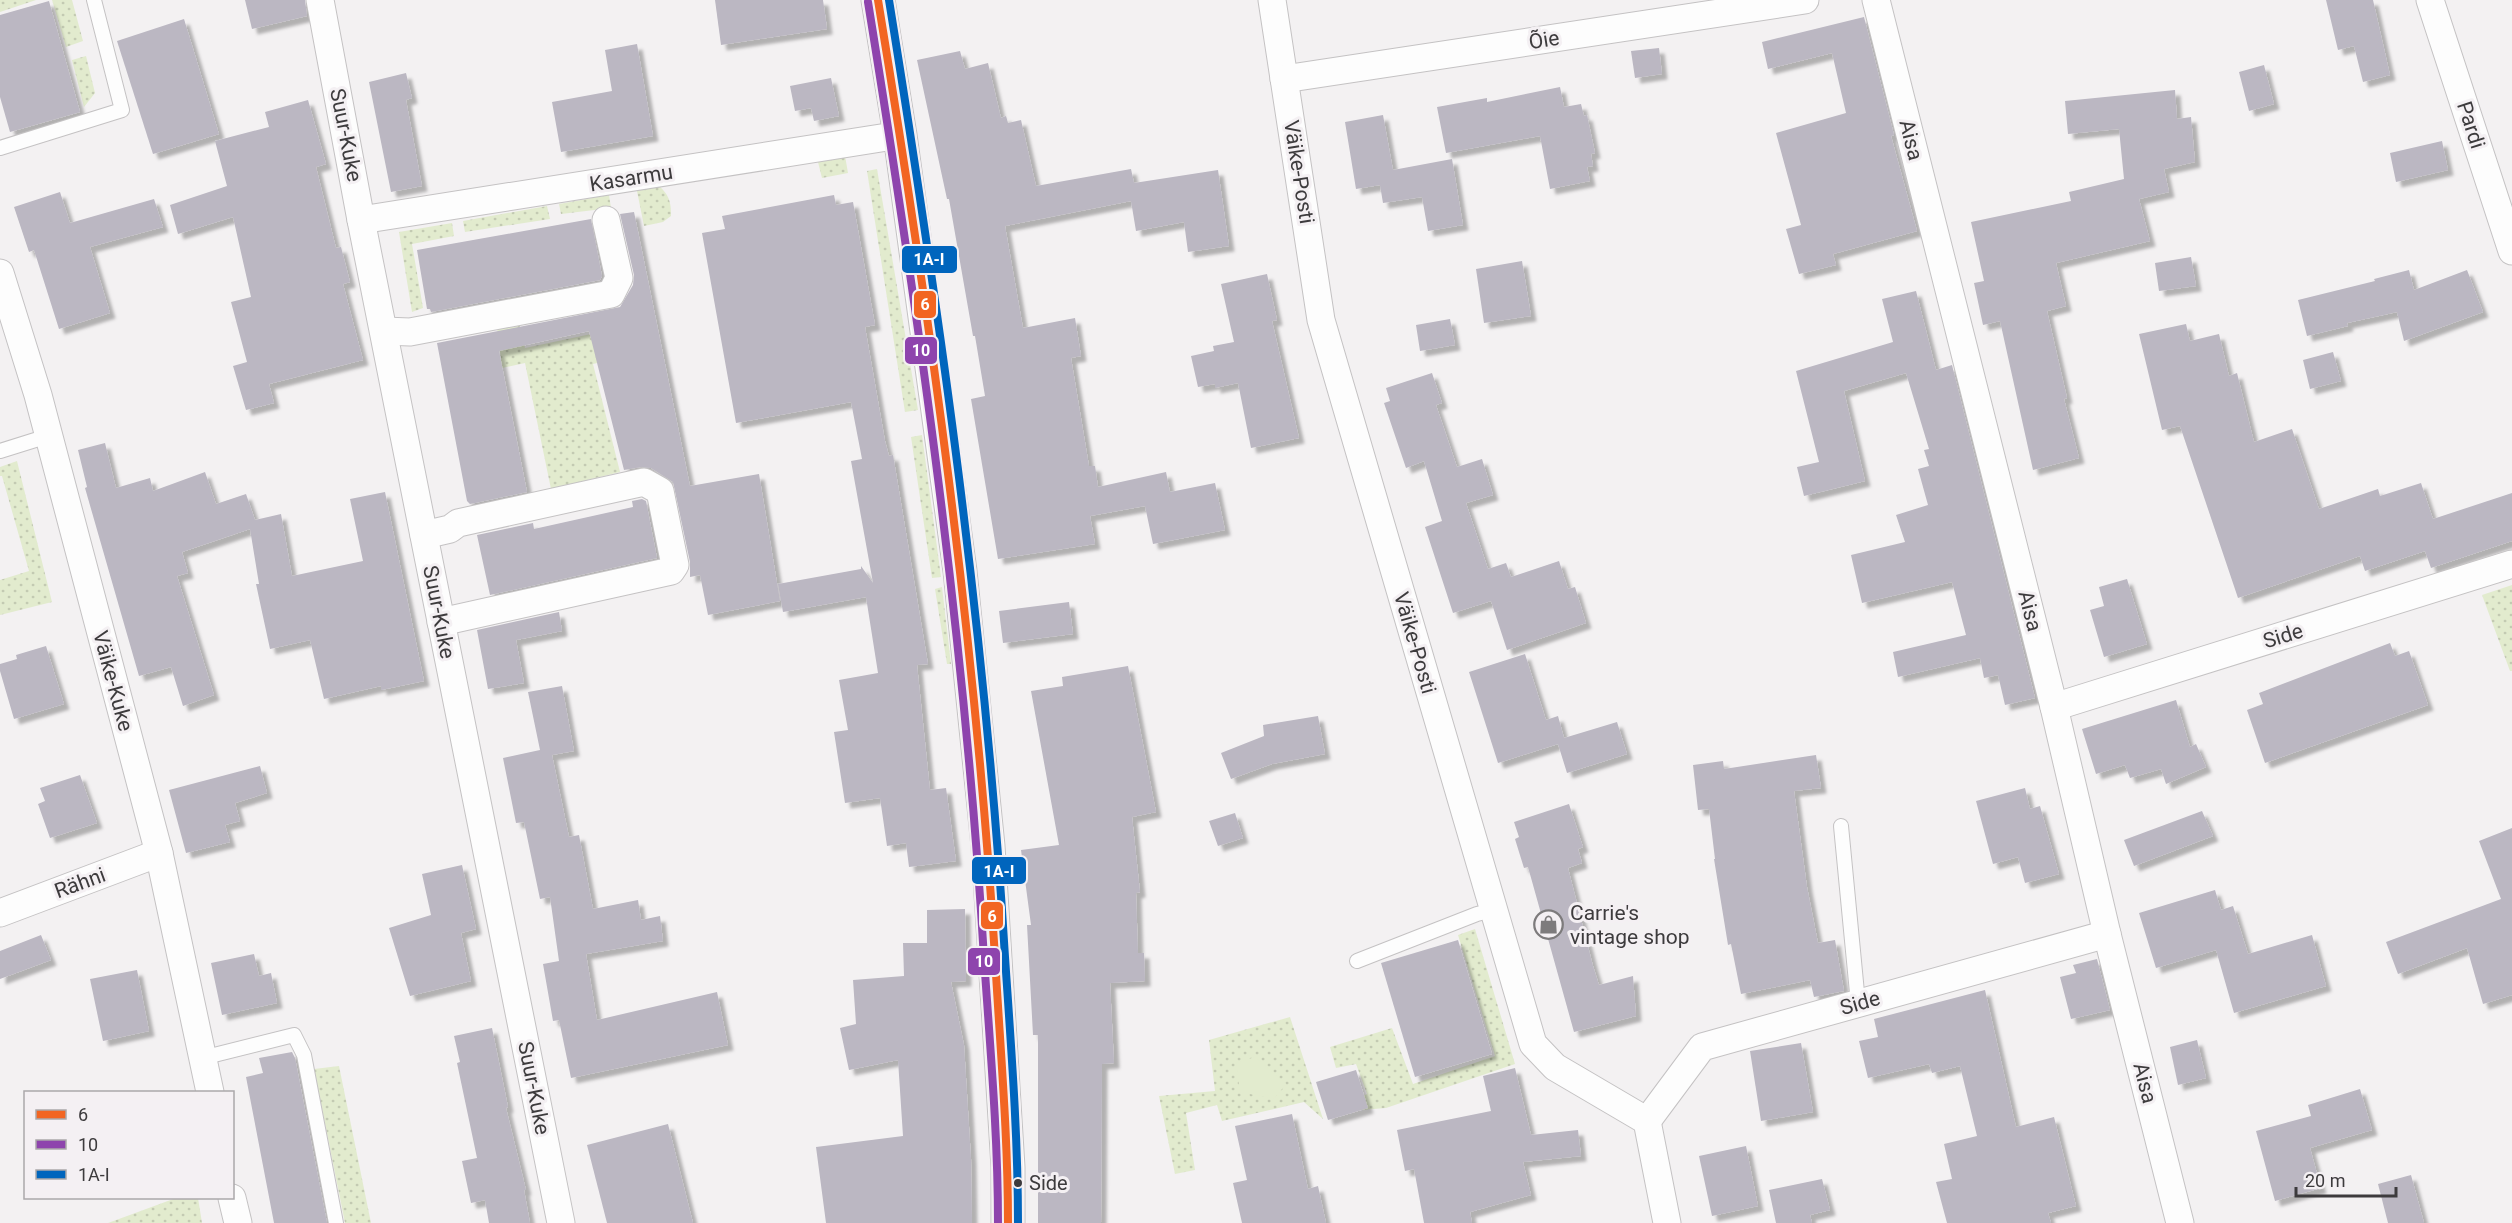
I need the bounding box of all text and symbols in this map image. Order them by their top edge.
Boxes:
street label: Õie [1527,26,1561,54]
street label: Suur-Kuke [325,86,367,184]
street label: Pardi [2452,98,2490,152]
street label: Aisa [1894,117,1928,163]
street label: Väike-Posti [1279,118,1319,226]
street label: Kasarmu [588,160,674,196]
line badge: 1A-I [901,245,958,274]
text: 1A-I [914,250,944,269]
line badge: 6 [913,290,937,319]
text: 6 [920,295,930,314]
line badge: 10 [904,336,938,365]
text: 10 [912,341,930,360]
street label: Suur-Kuke [418,563,460,661]
street label: Aisa [2013,588,2047,634]
street label: Väike-Posti [1389,589,1441,697]
street label: Side [2260,619,2306,653]
street label: Väike-Kuke [88,628,138,734]
line badge: 1A-I [971,856,1027,885]
text: 1A-I [984,862,1014,881]
street label: Rähni [51,863,109,903]
line badge: 6 [980,901,1004,930]
place label: Carrie's vintage shop [1570,901,1689,949]
text: 6 [987,907,997,926]
shop icon: Carrie's vintage shop [1533,909,1565,941]
line badge: 10 [967,947,1001,976]
text: 10 [975,952,993,971]
street label: Side [1837,986,1883,1020]
street label: Suur-Kuke [513,1039,555,1137]
street label: Aisa [2128,1060,2162,1106]
legend [24,1091,234,1199]
text: 6 [78,1104,88,1125]
text: 10 [78,1134,98,1155]
scale bar [2296,1160,2396,1198]
text: 1A-I [78,1164,110,1185]
text: 20 m [2305,1170,2345,1191]
place label: Side [1029,1171,1068,1195]
marker: Side [1012,1177,1024,1189]

